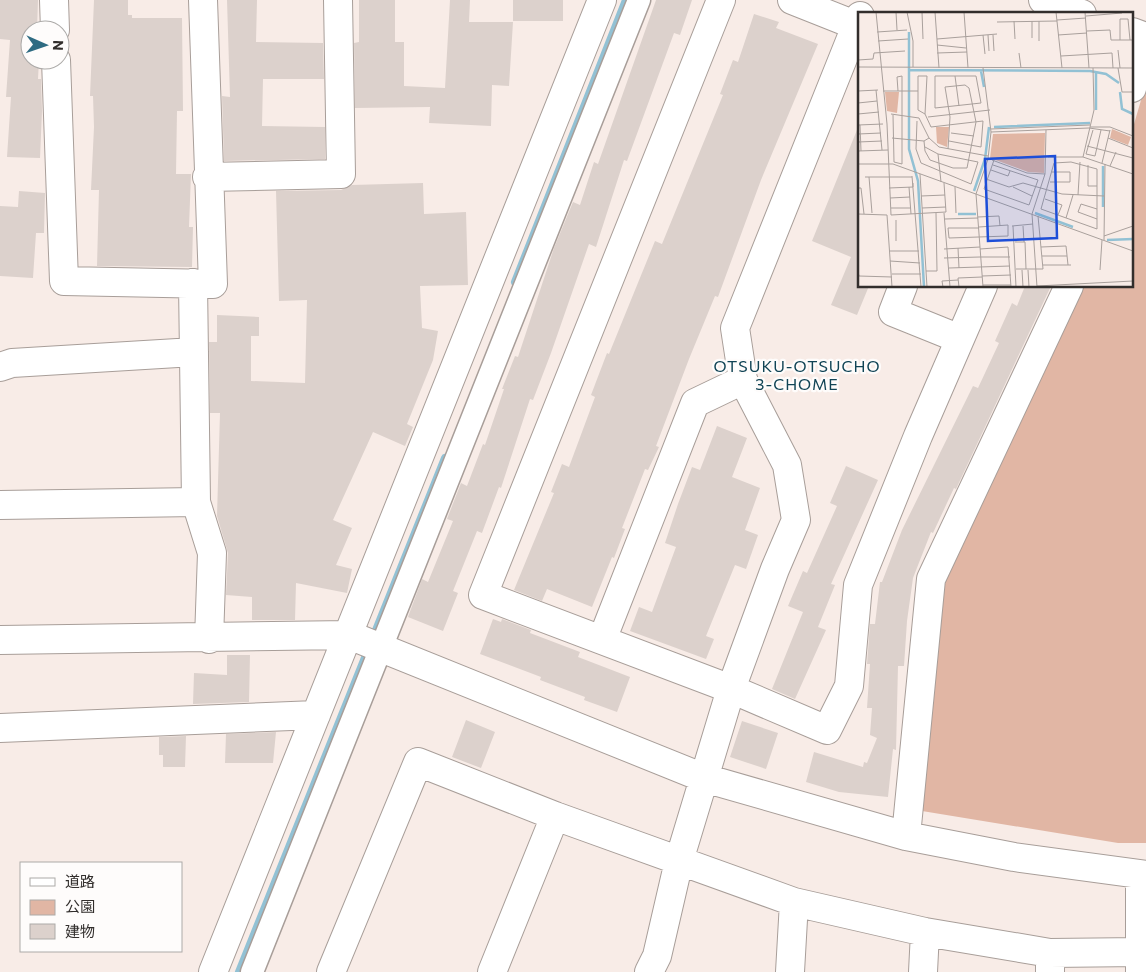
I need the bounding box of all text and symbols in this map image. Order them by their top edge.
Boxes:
inset map [858,12,1134,288]
north arrow [20,20,70,70]
text: N [50,40,67,51]
district label: OTSUKU-OTSUCHO 3-CHOME [714,356,881,393]
legend [20,862,182,952]
text: 道路 [65,872,95,890]
text: 公園 [65,897,95,915]
text: 建物 [65,922,95,940]

